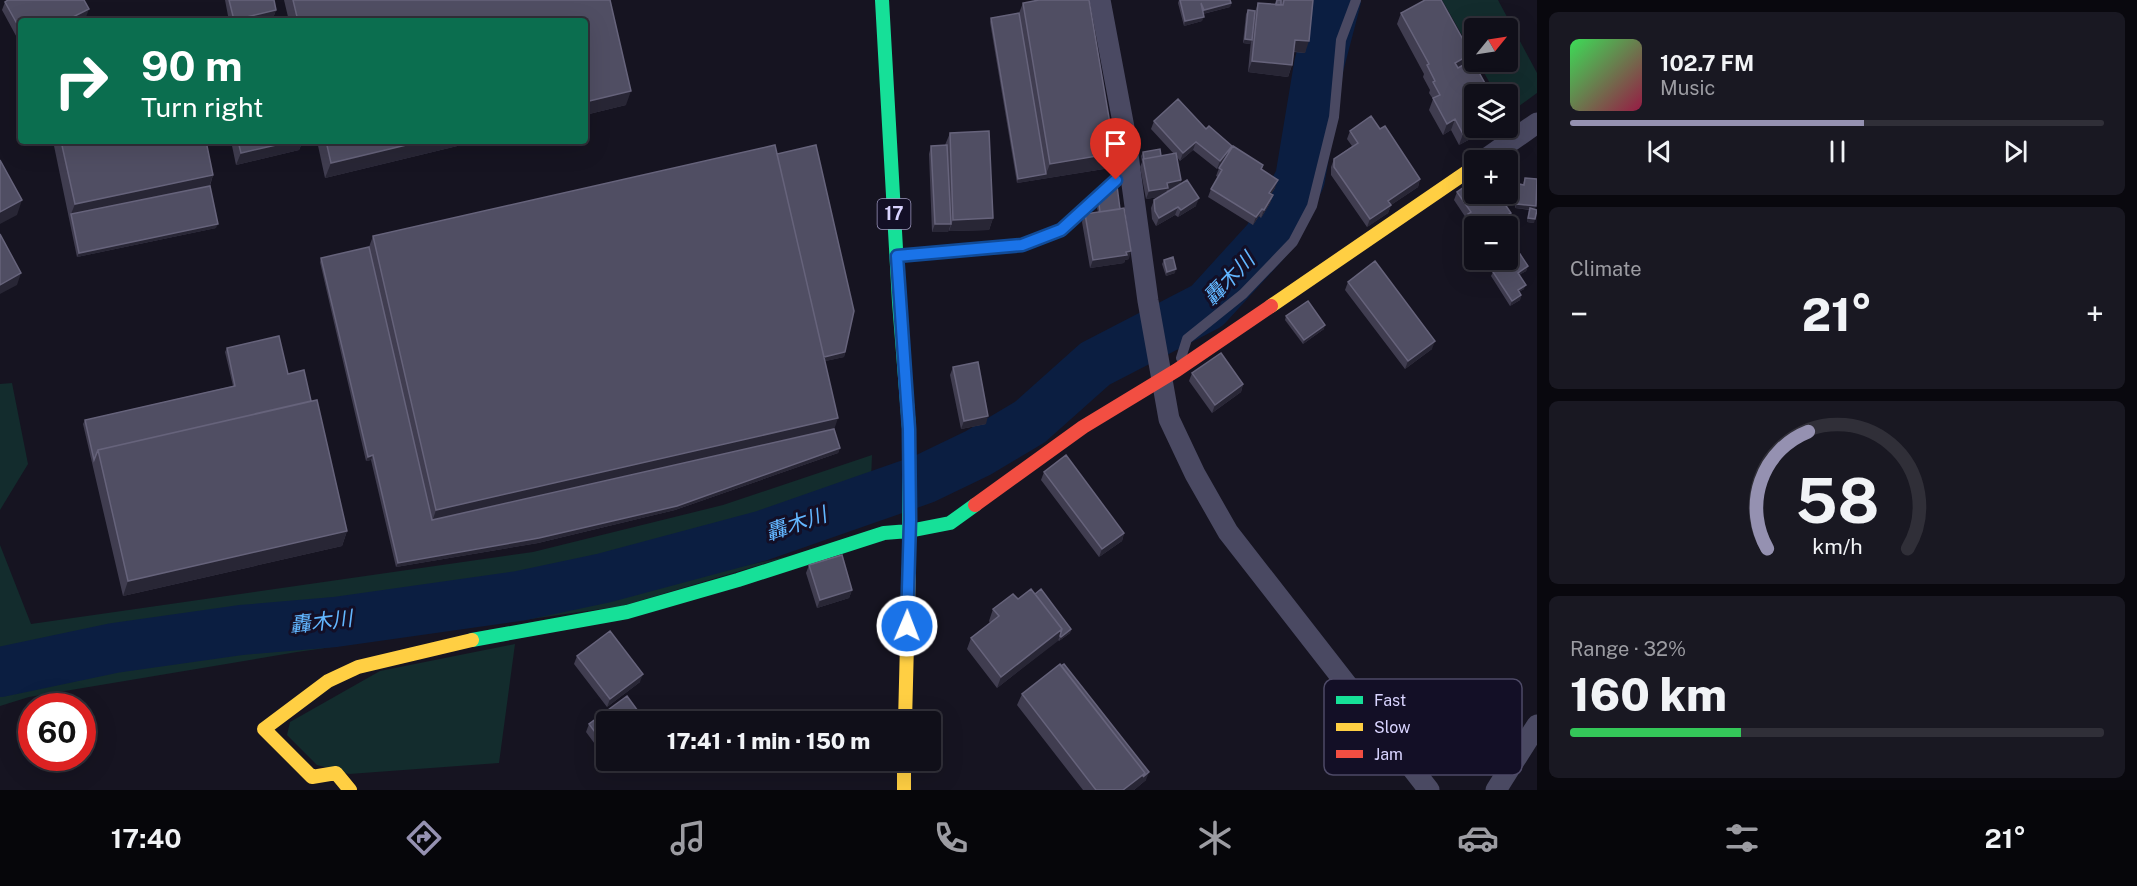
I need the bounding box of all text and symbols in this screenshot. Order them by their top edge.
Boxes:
north arrow [1464,18,1518,72]
map controls [1464,18,1518,270]
text: 90 m [141,41,243,90]
icon: right [42,42,120,120]
text: 102.7 FM [1660,50,1754,76]
text: Music [1660,76,1715,100]
button: layers [1464,84,1518,138]
text: Turn right [141,91,264,123]
pin [1090,118,1141,180]
icon: arrive [1099,127,1132,160]
icon: previous [1643,135,1676,168]
icon: pause [1821,135,1854,168]
icon: next [1999,135,2032,168]
button: + [1464,150,1518,204]
road number: 17 [878,199,910,229]
button: − [1464,216,1518,270]
water label: 轟木川 [1198,246,1261,310]
text: Climate [1570,257,1642,281]
text: 21° [1802,288,1872,341]
text: − [1570,295,1588,333]
text: + [2086,295,2104,333]
text: 58 [1795,464,1879,537]
water label: 轟木川 [762,501,832,546]
text: km/h [1812,535,1862,560]
position arrow [875,594,939,658]
water label: 轟木川 [288,605,356,638]
text: Range · 32% [1570,637,1686,661]
text: 160 km [1570,668,1727,721]
legend [1324,679,1522,775]
text: Fast [1374,691,1406,710]
speed limit sign: 60 [18,693,96,771]
text: Slow [1374,718,1411,737]
text: 17:41 · 1 min · 150 m [667,728,870,754]
text: Jam [1374,745,1403,764]
icon: directions [403,817,445,859]
icon: music [667,817,709,859]
icon: phone [930,817,972,859]
icon: climate [1194,817,1236,859]
icon: car [1457,817,1499,859]
icon: filters [1721,817,1763,859]
text: 17:40 [111,822,182,854]
text: 21° [1985,822,2026,854]

